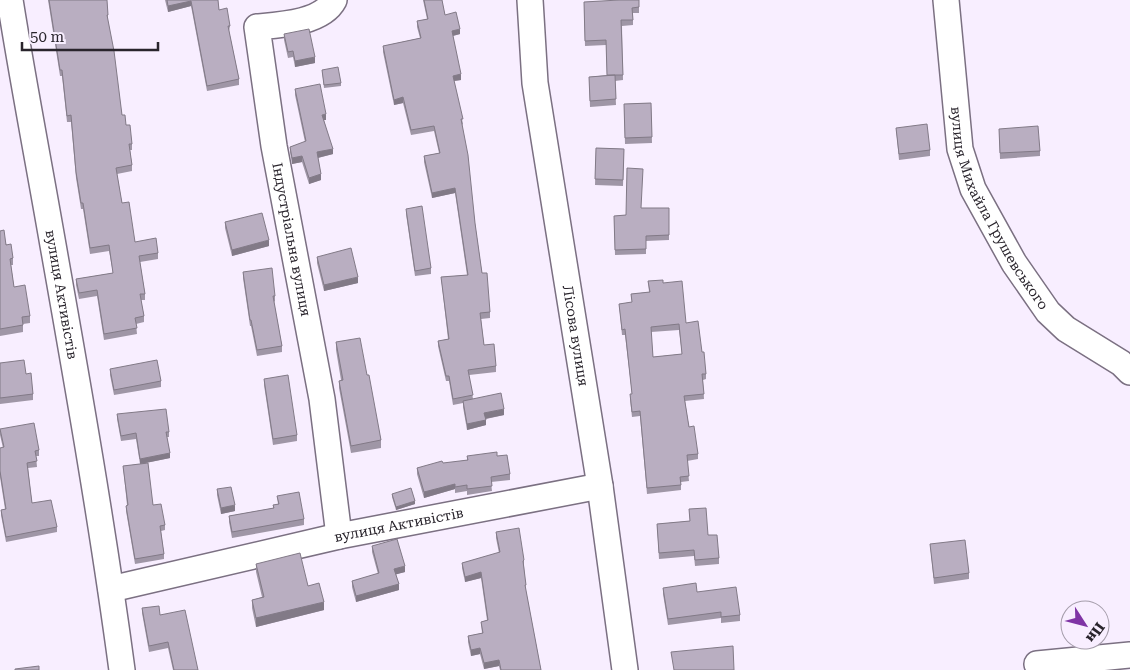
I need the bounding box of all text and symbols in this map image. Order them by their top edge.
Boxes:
scale bar [22,20,159,52]
text: 50 m [30,28,65,46]
street label: вулиця Михайла Грушевського [948,106,1052,313]
street label: Індустріальна вулиця [269,161,314,318]
street label: вулиця Активістів [42,229,81,360]
street label: Лісова вулиця [560,284,592,387]
street label: вулиця Активістів [333,504,465,545]
north arrow [1060,600,1110,650]
text: Пн [1083,619,1108,646]

